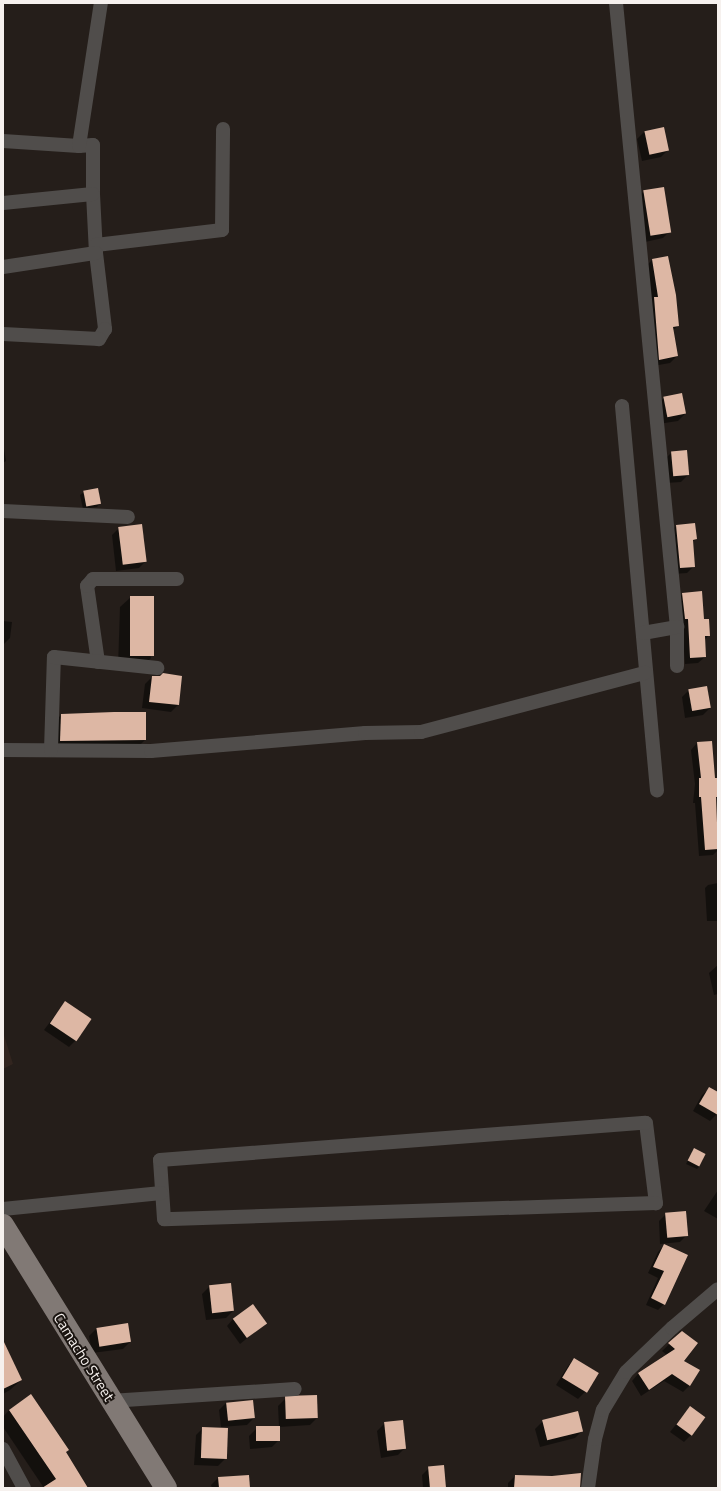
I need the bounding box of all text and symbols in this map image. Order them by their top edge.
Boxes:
street label: Camacho Street [50,1310,118,1404]

